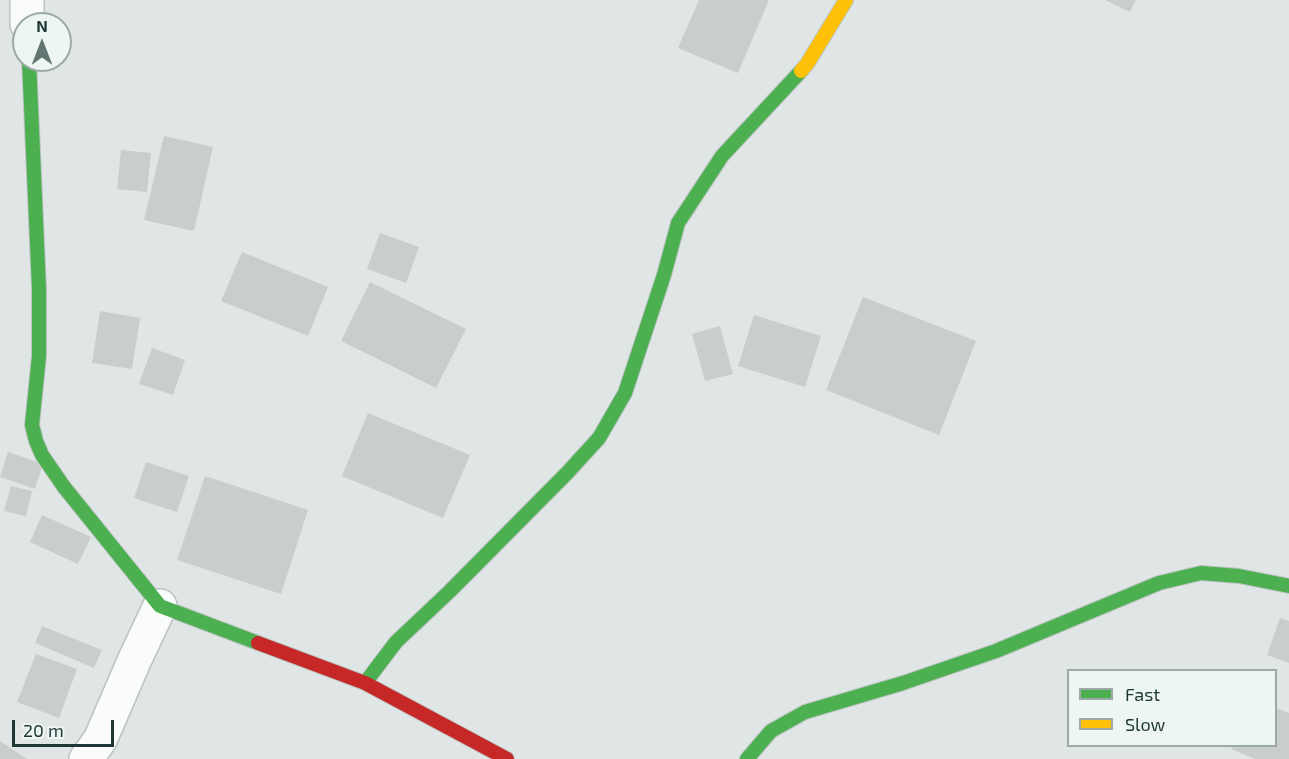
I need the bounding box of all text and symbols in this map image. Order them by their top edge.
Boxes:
north arrow [12,12,72,72]
text: N [36,16,48,35]
legend [1067,669,1277,747]
text: Fast [1125,683,1160,705]
scale bar [15,708,117,746]
text: Slow [1125,713,1165,735]
text: 20 m [23,719,64,741]

